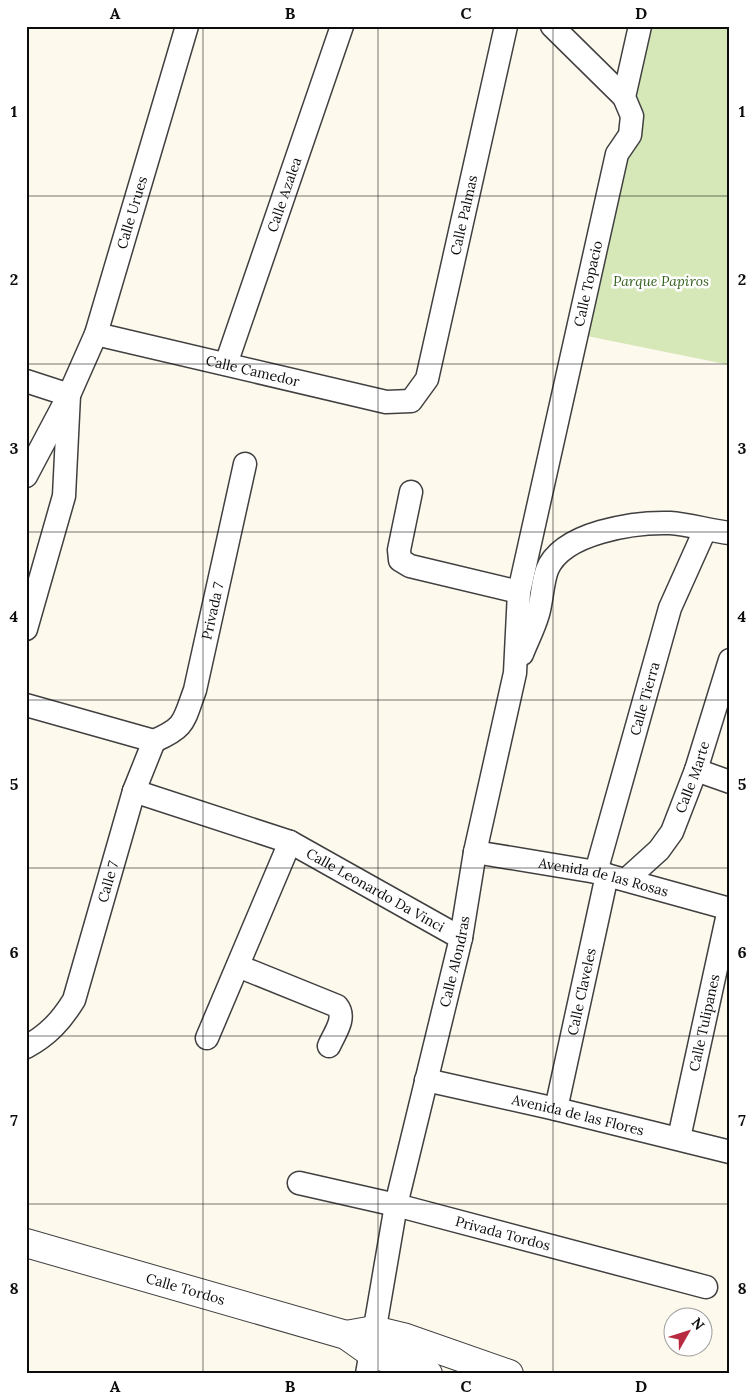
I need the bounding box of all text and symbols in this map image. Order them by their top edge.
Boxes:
text: A [110,3,121,23]
text: B [285,3,296,23]
text: C [460,3,472,23]
text: D [635,3,647,23]
text: 1 [11,101,17,121]
text: 1 [739,101,745,121]
street label: Calle Azalea [263,155,305,235]
street label: Calle Palmas [446,173,481,257]
street label: Calle Urues [113,174,151,251]
street label: Calle Topacio [570,239,606,328]
text: 2 [10,269,18,289]
text: 2 [738,269,746,289]
park label: Parque Papiros [613,272,709,290]
street label: Calle Camedor [204,351,301,390]
text: 3 [10,438,19,458]
text: 3 [738,438,747,458]
street label: Privada 7 [197,580,228,641]
text: 4 [10,606,19,626]
text: 4 [738,606,747,626]
street label: Calle Tierra [626,660,663,738]
street label: Calle Marte [671,739,714,816]
text: 5 [10,774,19,794]
text: 5 [738,774,747,794]
street label: Calle Leonardo Da Vinci [303,844,448,936]
street label: Avenida de las Rosas [536,853,670,901]
street label: Calle 7 [93,858,123,905]
street label: Calle Alondras [435,914,473,1009]
text: 6 [9,942,19,962]
text: 6 [737,942,747,962]
street label: Calle Claveles [563,946,600,1037]
street label: Calle Tulipanes [685,972,724,1073]
street label: Avenida de las Flores [509,1090,646,1139]
text: 7 [10,1110,18,1130]
text: 7 [738,1110,746,1130]
street label: Privada Tordos [453,1212,552,1254]
street label: Calle Tordos [144,1269,227,1309]
text: 8 [9,1278,19,1298]
text: 8 [737,1278,747,1298]
north arrow [664,1308,714,1358]
text: N [688,1314,709,1334]
text: A [110,1376,121,1396]
text: B [285,1376,296,1396]
text: C [460,1376,472,1396]
text: D [635,1376,647,1396]

